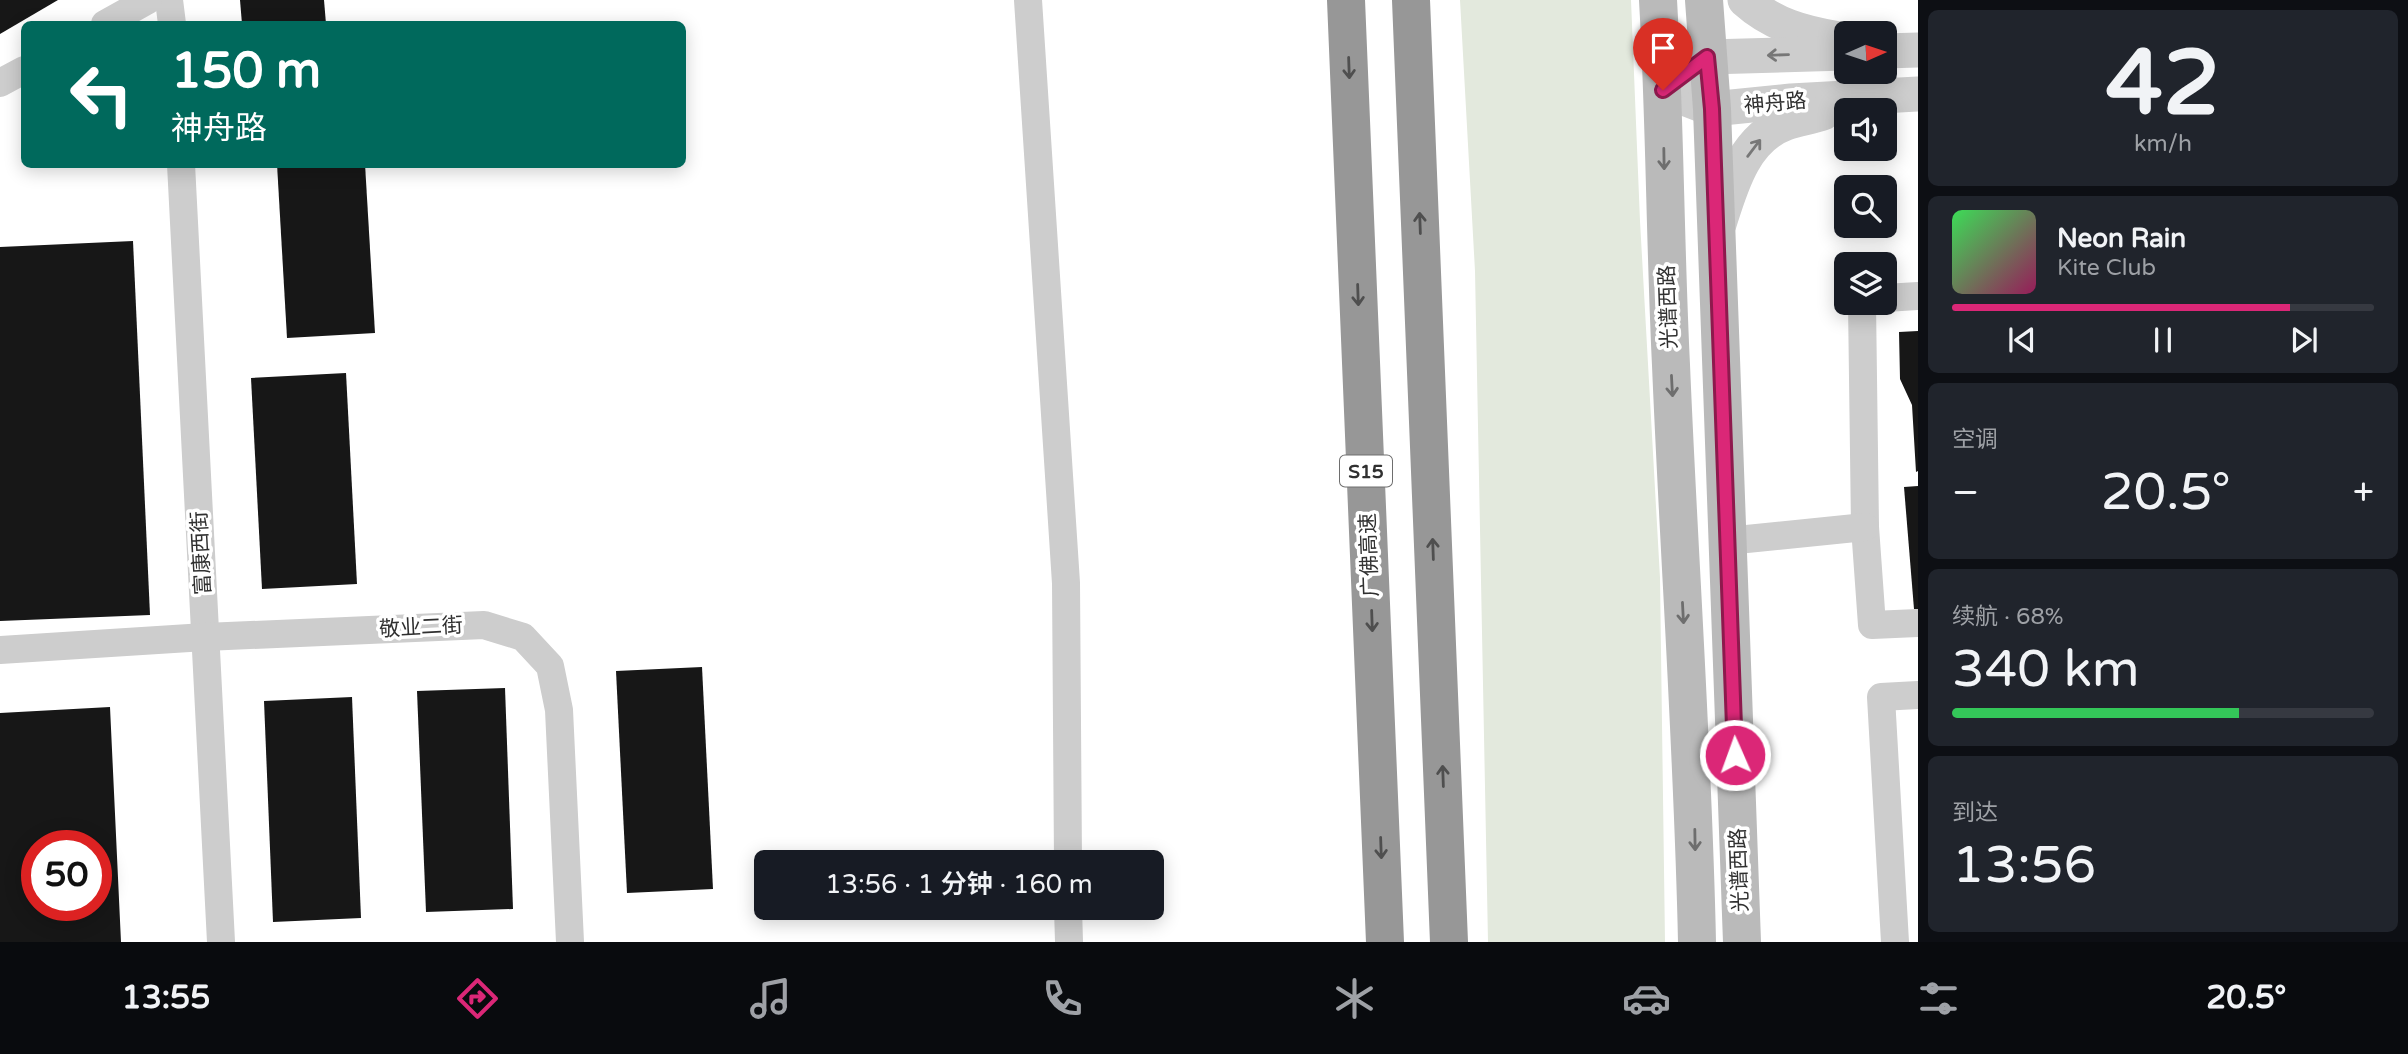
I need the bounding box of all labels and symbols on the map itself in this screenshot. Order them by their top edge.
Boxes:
pin [1633,18,1693,90]
north arrow [1834,21,1897,84]
one-way arrow [1767,48,1790,62]
one-way arrow [1343,56,1356,79]
street label: 神舟路 [1743,88,1808,119]
one-way arrow [1746,139,1761,157]
one-way arrow [1657,147,1671,170]
one-way arrow [1413,212,1426,235]
street label: 光谱西路 [1655,265,1682,349]
one-way arrow [1352,284,1365,307]
one-way arrow [1665,374,1678,397]
road number: S15 [1340,456,1392,486]
street label: 富康西街 [187,510,216,596]
street label: 广佛高速 [1356,513,1383,597]
one-way arrow [1427,537,1440,560]
one-way arrow [1677,601,1690,624]
one-way arrow [1365,609,1378,632]
street label: 敬业二街 [378,613,464,642]
position arrow [1698,718,1772,792]
one-way arrow [1436,765,1449,788]
street label: 光谱西路 [1726,828,1753,912]
one-way arrow [1688,829,1701,852]
speed limit sign: 50 [21,830,112,921]
one-way arrow [1374,836,1387,859]

